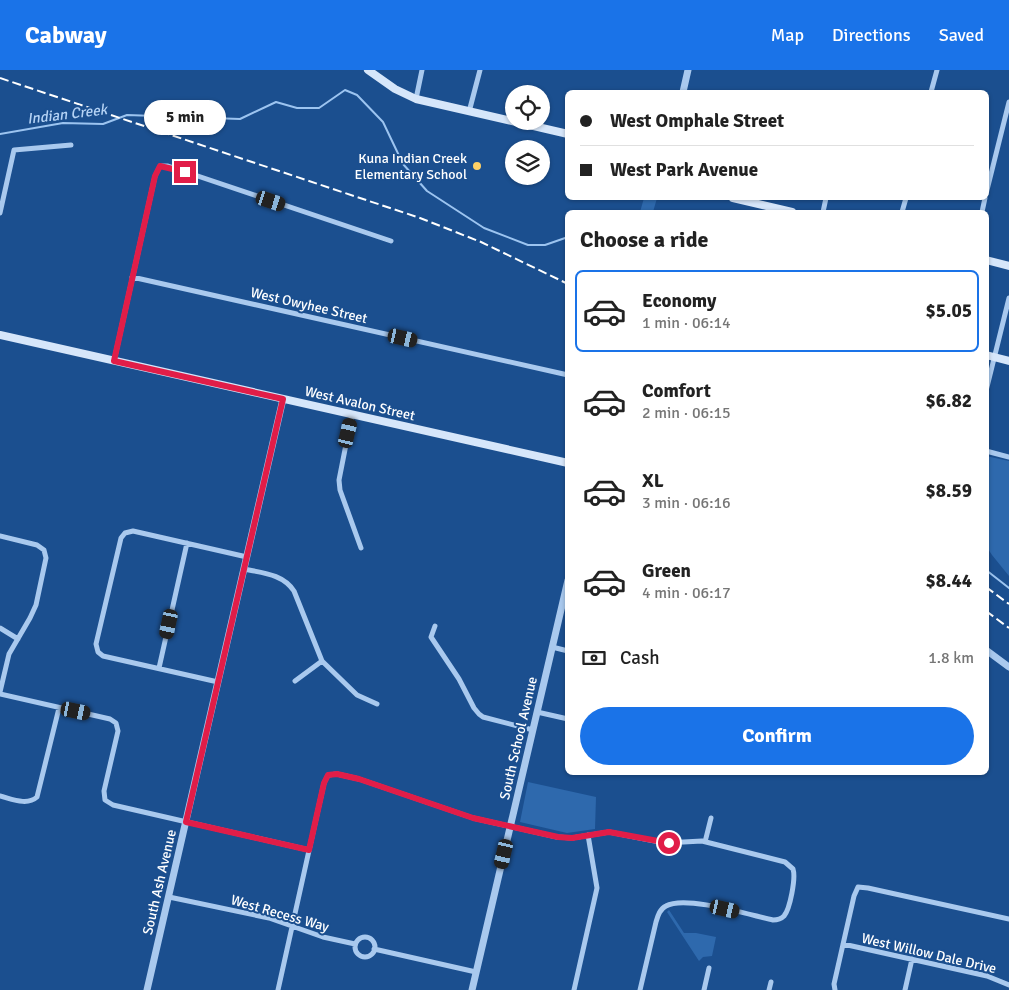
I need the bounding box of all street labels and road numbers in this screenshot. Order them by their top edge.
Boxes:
street label: West Owyhee Street [249,284,369,327]
street label: West Avalon Street [303,383,417,424]
street label: South School Avenue [496,675,541,801]
street label: South Ash Avenue [139,828,180,936]
street label: West Recess Way [229,891,331,936]
street label: West Willow Dale Drive [860,930,998,977]

